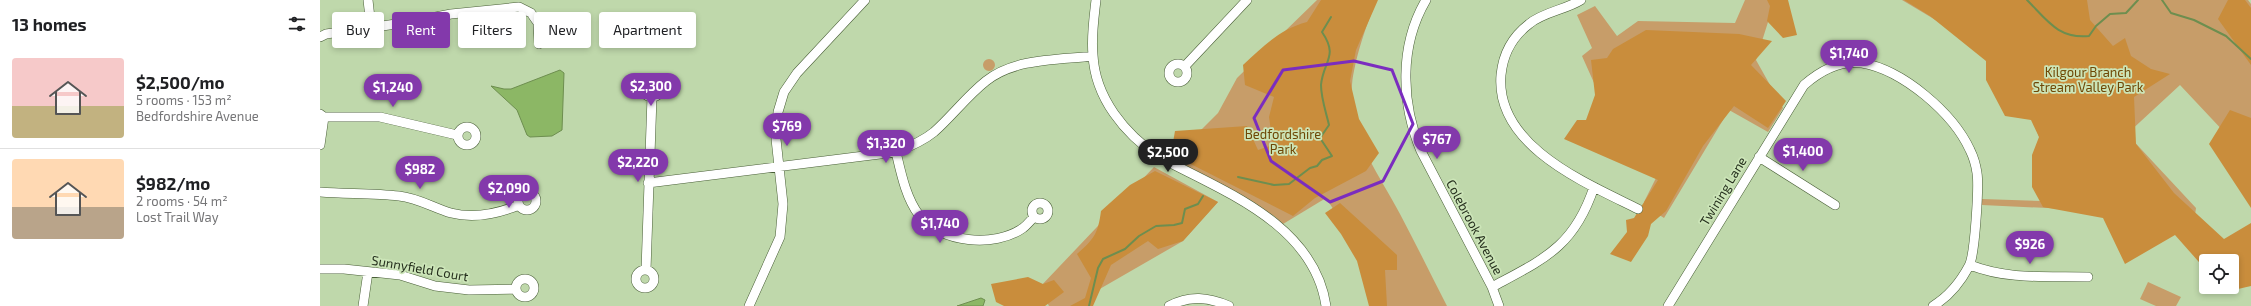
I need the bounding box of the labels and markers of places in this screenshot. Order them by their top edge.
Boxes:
pin: $1,740 [1816,40,1882,74]
pin: $2,300 [618,73,684,107]
pin: $1,240 [360,74,426,108]
pin: $769 [763,113,811,147]
pin: $767 [1413,126,1461,160]
pin: $1,320 [853,130,919,164]
pin: $1,400 [1770,138,1836,172]
pin: $2,500 [1135,139,1201,173]
pin: $2,220 [605,149,671,183]
pin: $982 [396,156,444,190]
pin: $2,090 [476,175,542,209]
pin: $1,740 [907,210,973,244]
pin: $926 [2006,231,2054,265]

